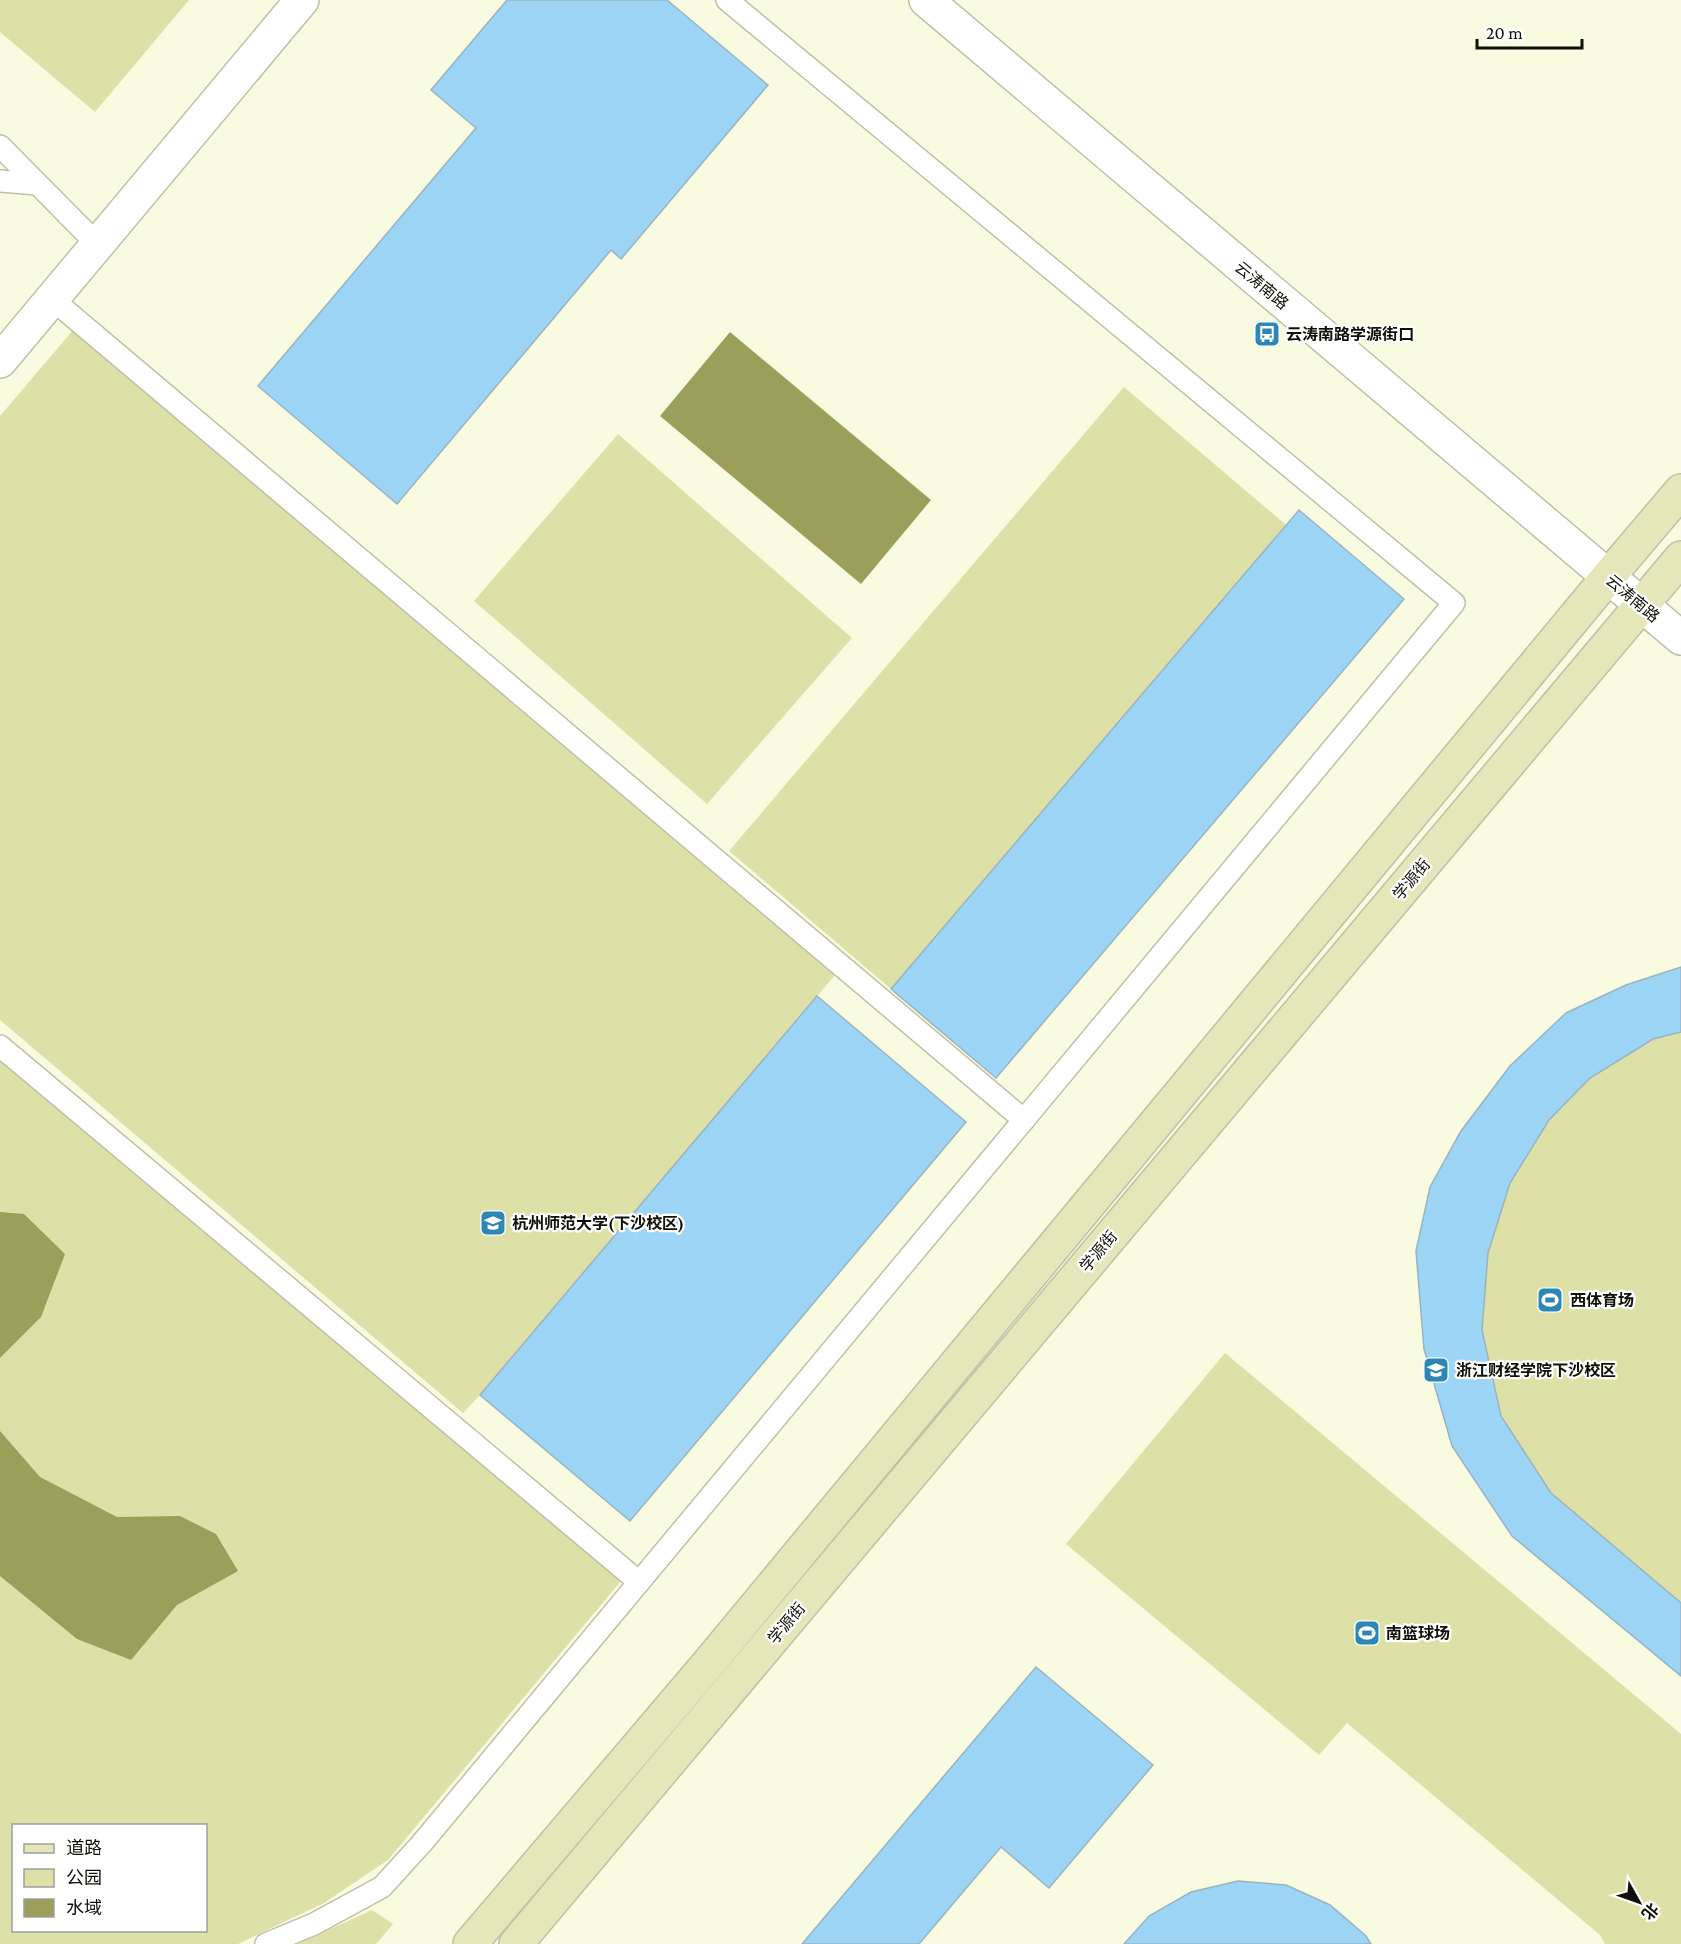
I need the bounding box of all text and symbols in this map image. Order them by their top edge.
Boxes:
scale bar [1477,12,1582,50]
text: 20 m [1486,23,1523,43]
street label: 云涛南路 [1232,258,1292,312]
bus stop icon: 云涛南路学源街口 [1252,319,1282,349]
place label: 云涛南路学源街口 [1286,325,1414,343]
street label: 云涛南路 [1603,571,1663,625]
street label: 学源街 [1389,855,1433,903]
school or university icon: 杭州师范大学(下沙校区) [478,1208,508,1238]
place label: 杭州师范大学(下沙校区) [512,1214,684,1233]
street label: 学源街 [1076,1227,1120,1275]
sports icon: 西体育场 [1535,1285,1565,1315]
place label: 西体育场 [1570,1292,1634,1309]
school or university icon: 浙江财经学院下沙校区 [1421,1355,1451,1385]
place label: 浙江财经学院下沙校区 [1456,1361,1616,1379]
street label: 学源街 [764,1599,808,1647]
sports icon: 南篮球场 [1352,1618,1382,1648]
place label: 南篮球场 [1386,1625,1450,1642]
legend [12,1824,207,1932]
text: 道路 [66,1838,102,1858]
text: 公园 [66,1868,102,1888]
north arrow [1609,1872,1669,1932]
text: 水域 [66,1898,102,1918]
text: 北 [1638,1900,1662,1923]

